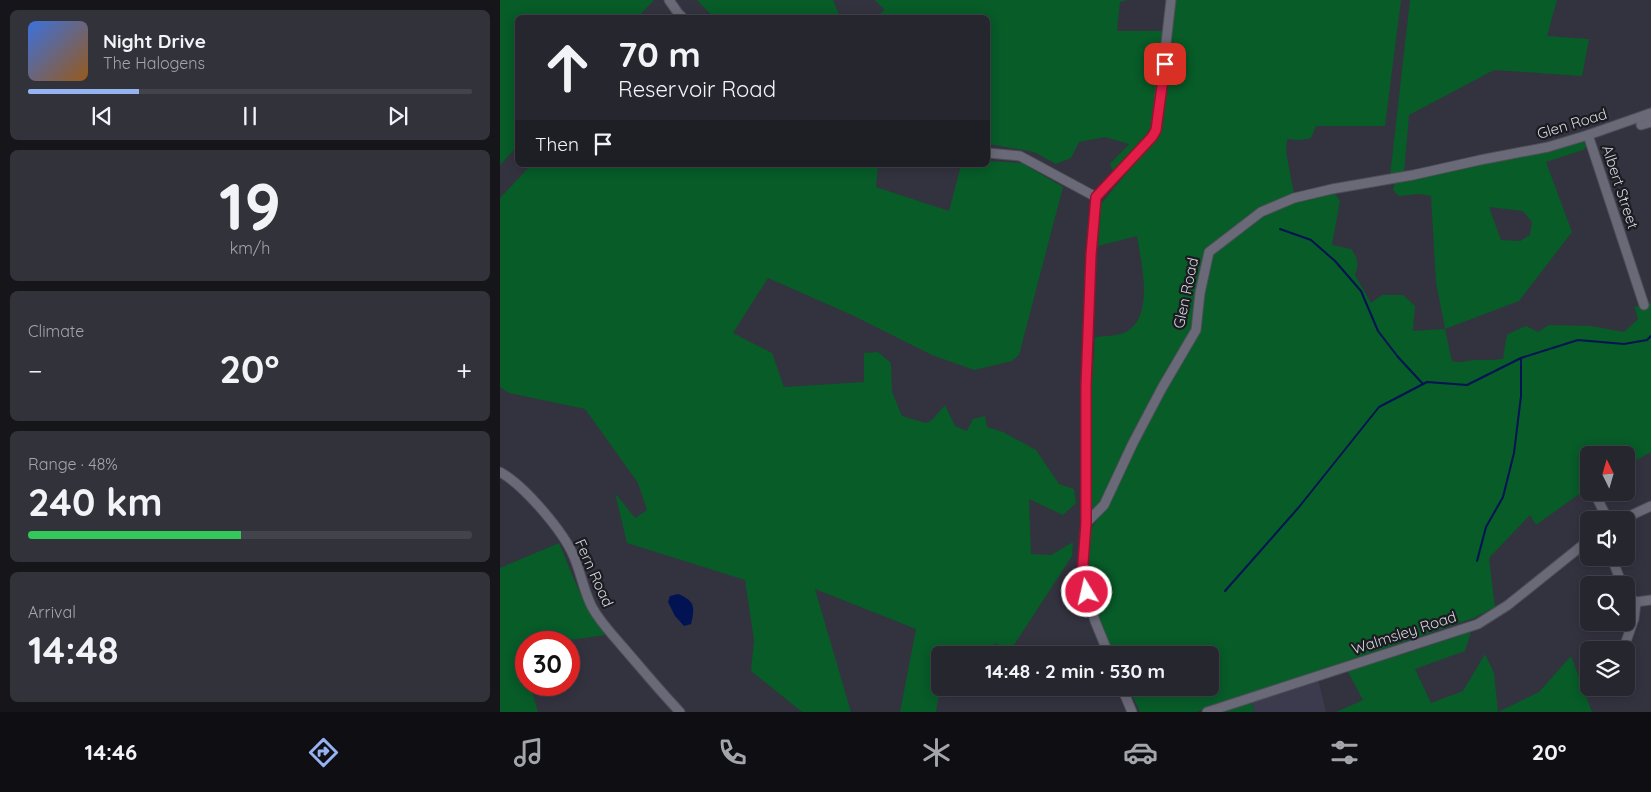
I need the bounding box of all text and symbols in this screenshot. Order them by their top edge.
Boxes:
text: Night Drive [103,29,206,53]
text: 70 m [618,32,701,76]
icon: ahead [535,35,600,100]
pin [1144,43,1186,85]
icon: arrive [1151,50,1179,78]
text: The Halogens [103,53,205,73]
text: Reservoir Road [618,75,776,103]
icon: previous [88,102,116,130]
icon: pause [236,102,264,130]
icon: next [384,102,412,130]
street label: Glen Road [1535,104,1609,143]
icon: arrive [589,130,617,158]
text: Then [535,132,579,156]
street label: Albert Street [1598,143,1643,231]
text: 19 [219,165,281,246]
text: km/h [230,238,270,258]
street label: Glen Road [1169,256,1202,330]
text: Climate [28,321,84,341]
text: 20° [219,345,279,393]
text: − [28,353,43,388]
text: + [456,353,472,388]
north arrow [1580,446,1635,501]
map controls [1580,446,1635,696]
text: Range · 48% [28,454,118,474]
text: 240 km [28,478,163,526]
button: sound [1580,511,1635,566]
street label: Fern Road [571,536,618,610]
position arrow [1060,565,1112,617]
button: search [1580,576,1635,631]
text: Arrival [28,602,76,622]
street label: Walmsley Road [1349,607,1459,658]
text: 14:48 [28,626,119,674]
speed limit sign: 30 [515,631,580,696]
button: layers [1580,641,1635,696]
text: 14:48 · 2 min · 530 m [985,659,1165,683]
icon: directions [306,735,341,770]
icon: music [511,735,546,770]
icon: phone [715,735,750,770]
icon: climate [919,735,954,770]
icon: car [1123,735,1158,770]
icon: filters [1327,735,1362,770]
text: 14:46 [85,738,137,766]
text: 20° [1532,738,1566,766]

